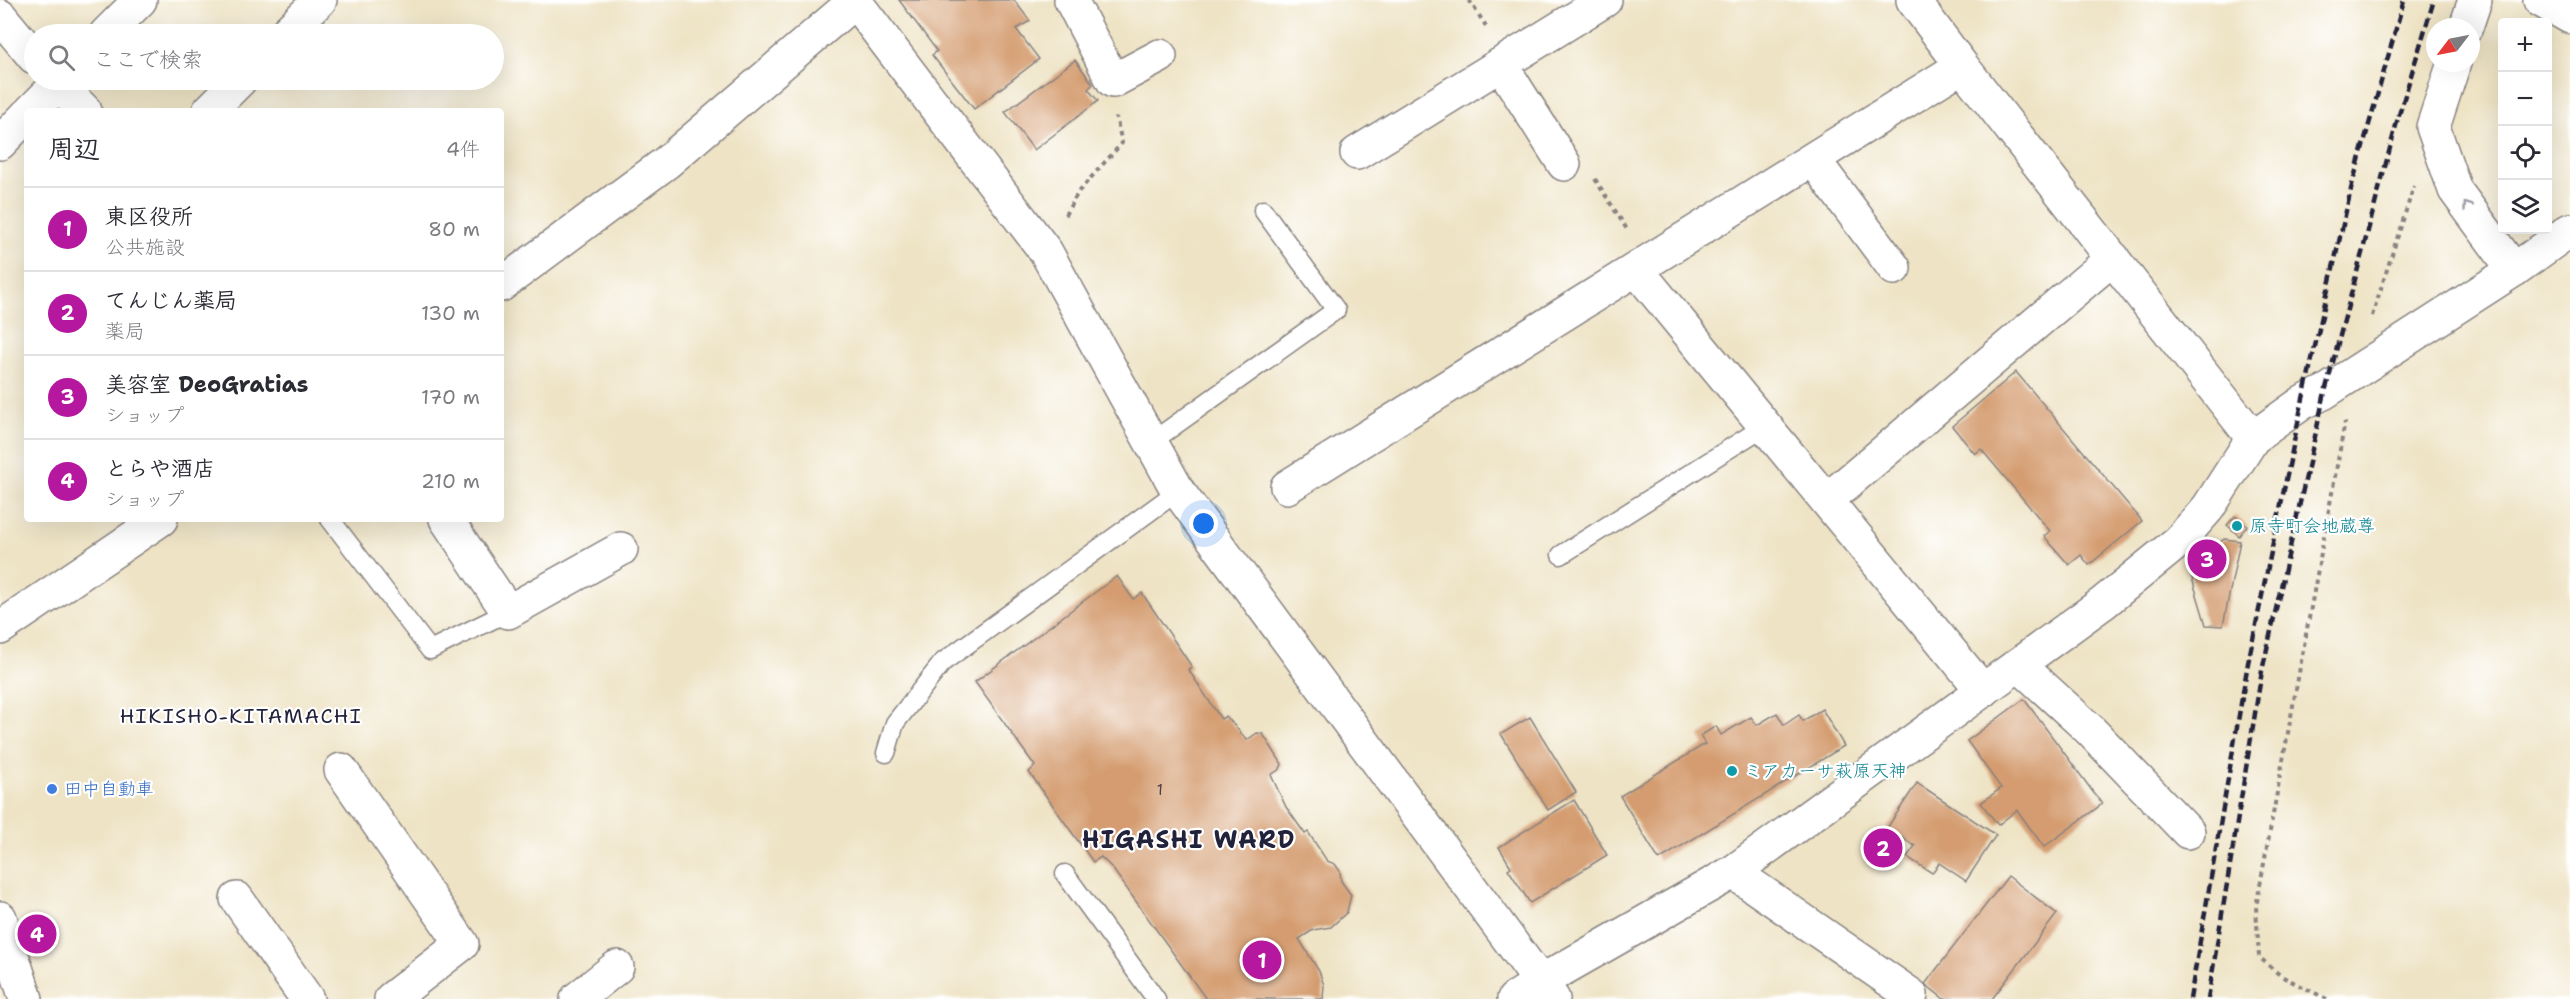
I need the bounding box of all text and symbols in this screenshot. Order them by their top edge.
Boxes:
north arrow [2426,18,2480,72]
map controls [2498,18,2552,234]
button: + [2498,18,2552,72]
search box [24,24,504,90]
icon: search [45,41,78,74]
text: ここで検索 [93,45,203,74]
button: − [2498,72,2552,126]
button: locate [2498,126,2552,180]
text: 周辺 [48,131,100,166]
text: 4件 [446,136,480,162]
button: layers [2498,180,2552,234]
text: 東区役所 [105,202,193,231]
one-way arrow [2463,202,2474,213]
text: 1 [63,216,72,242]
text: 80 m [428,216,480,242]
text: 公共施設 [105,234,185,260]
text: てんじん薬局 [105,286,237,315]
text: 2 [61,300,75,326]
text: 130 m [421,300,480,326]
text: 薬局 [105,318,145,344]
text: 美容室 DeoGratias [105,370,308,399]
text: 3 [61,384,75,410]
text: 170 m [421,384,480,410]
text: ショップ [105,402,184,428]
text: とらや酒店 [105,454,215,483]
text: 4 [61,468,75,494]
text: 210 m [421,468,480,494]
text: ショップ [105,486,184,512]
your location [1189,509,1218,538]
place label: 原寺町会地蔵尊 [2249,514,2375,538]
marker: 原寺町会地蔵尊 [2230,519,2244,533]
pin: 3 [2188,536,2226,582]
district label: HIKISHO-KITAMACHI [120,703,362,729]
place label: ミアカーサ萩原天神 [1744,759,1907,783]
marker: ミアカーサ萩原天神 [1725,764,1739,778]
place label: 田中自動車 [64,777,154,801]
house number: 1 [1157,780,1163,800]
marker: 田中自動車 [45,782,59,796]
district label: HIGASHI WARD [1082,824,1296,856]
pin: 2 [1864,826,1902,870]
pin: 4 [18,912,57,956]
pin: 1 [1242,938,1282,982]

